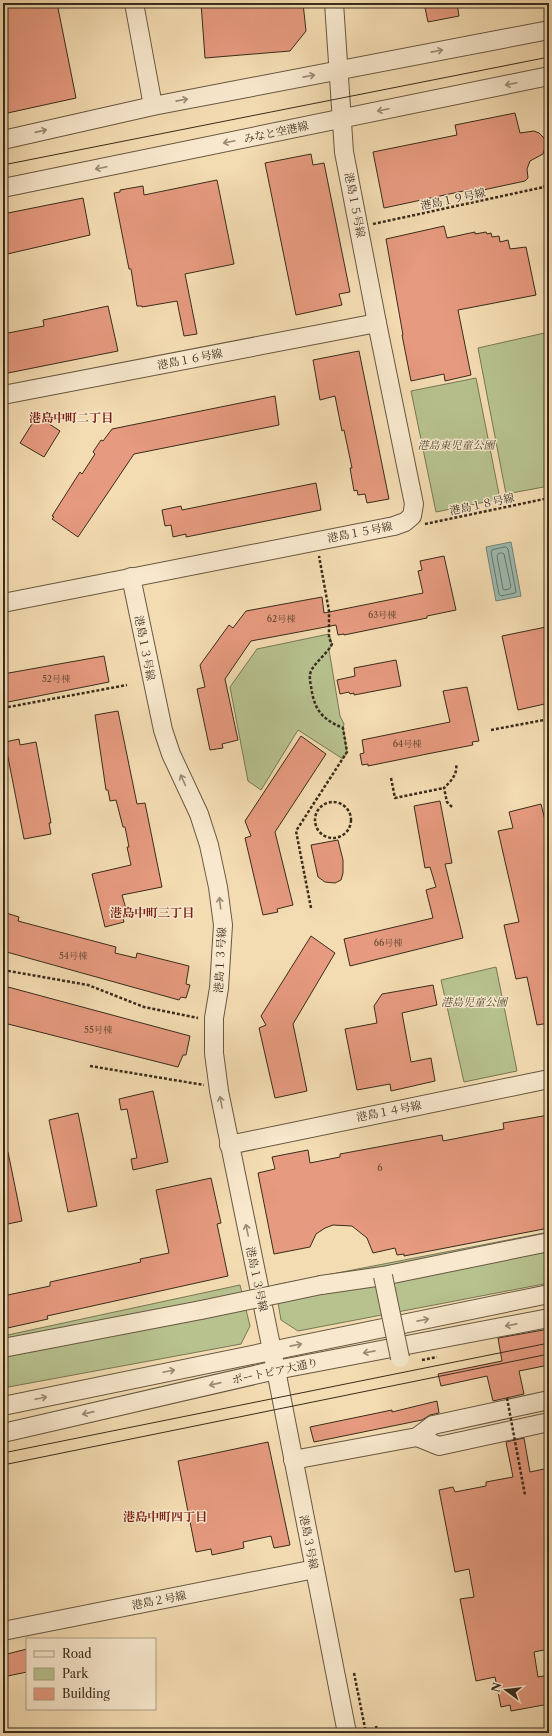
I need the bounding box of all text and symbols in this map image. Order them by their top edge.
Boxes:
one-way arrow [430,47,443,55]
one-way arrow [302,71,315,79]
one-way arrow [505,80,518,88]
one-way arrow [175,96,188,104]
one-way arrow [377,106,390,114]
street label: みなと空港線 [242,118,310,146]
one-way arrow [34,127,47,134]
one-way arrow [223,138,236,146]
one-way arrow [95,164,108,172]
street label: 港島１５号線 [342,171,368,239]
street label: 港島１９号線 [419,185,487,213]
street label: 港島１６号線 [156,346,224,372]
district label: 港島中町二丁目 [29,410,113,425]
park label: 港島東児童公園 [418,438,496,452]
street label: 港島１８号線 [448,490,516,518]
street label: 港島１５号線 [326,519,394,545]
house number: 63号棟 [368,609,396,620]
house number: 62号棟 [267,613,295,624]
street label: 港島１３号線 [132,614,158,682]
house number: 52号棟 [42,673,70,684]
house number: 64号棟 [393,738,421,749]
one-way arrow [179,774,186,786]
one-way arrow [216,897,224,910]
district label: 港島中町三丁目 [110,905,194,920]
street label: 港島１３号線 [211,927,229,993]
house number: 66号棟 [374,937,402,948]
house number: 54号棟 [59,950,87,961]
park label: 港島児童公園 [441,995,509,1009]
house number: 55号棟 [84,1024,112,1035]
one-way arrow [216,1096,224,1109]
street label: 港島１４号線 [355,1098,423,1124]
house number: 6 [377,1162,383,1173]
one-way arrow [242,1223,250,1236]
street label: 港島１３号線 [243,1245,271,1313]
one-way arrow [416,1315,429,1323]
one-way arrow [505,1321,518,1329]
one-way arrow [289,1341,302,1349]
one-way arrow [363,1349,376,1357]
street label: ポートピア大通り [231,1355,319,1387]
one-way arrow [162,1367,175,1375]
one-way arrow [208,1381,221,1389]
one-way arrow [34,1393,47,1401]
one-way arrow [82,1410,95,1418]
district label: 港島中町四丁目 [123,1509,207,1524]
street label: 港島３号線 [297,1514,321,1570]
street label: 港島２号線 [131,1588,187,1612]
legend [26,1638,156,1710]
text: Road [62,1646,92,1661]
text: Park [62,1666,89,1681]
north arrow [486,1670,526,1710]
text: N [488,1681,504,1694]
text: Building [62,1686,110,1701]

